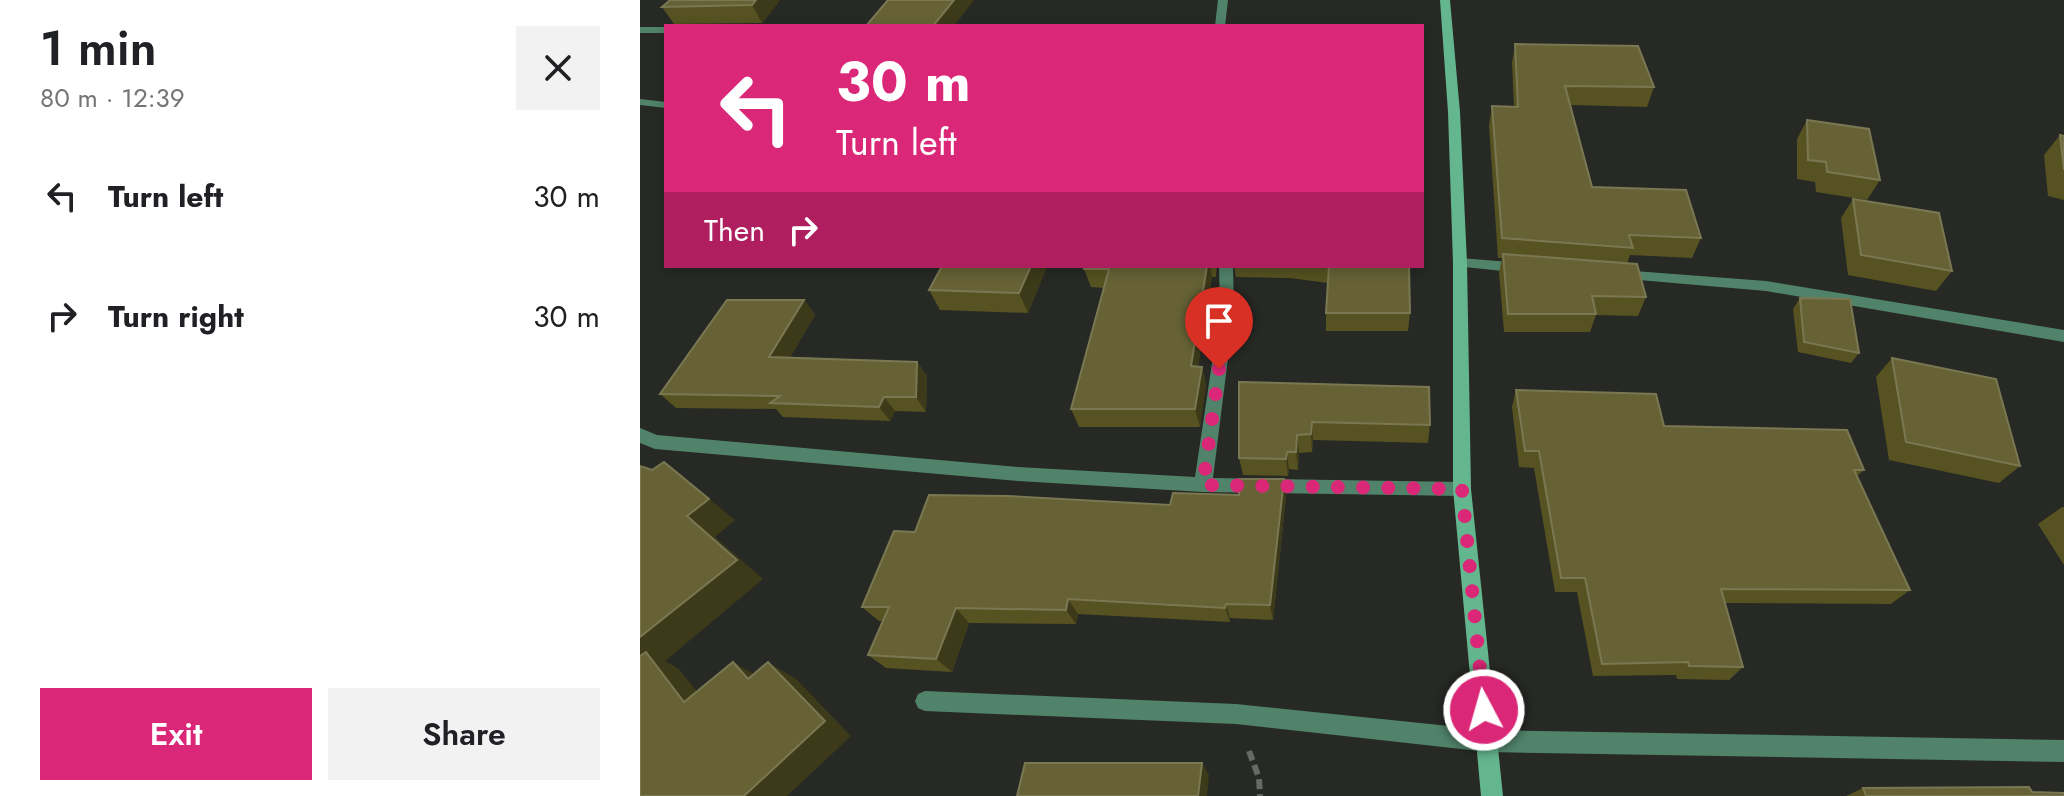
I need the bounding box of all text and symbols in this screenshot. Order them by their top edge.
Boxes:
text: 1 min [40,14,157,83]
button: close [516,26,600,110]
text: 30 m [836,41,971,122]
icon: left [704,56,808,160]
text: 80 m · 12:39 [40,79,185,117]
text: Turn left [836,116,957,168]
icon: left [40,174,84,218]
text: Turn left [108,175,223,218]
text: 30 m [533,175,600,218]
icon: right [781,208,825,252]
text: Then [704,209,765,252]
pin [1185,287,1253,369]
icon: right [40,294,84,338]
text: Turn right [108,295,244,338]
text: 30 m [533,295,600,338]
icon: arrive [1197,299,1241,343]
position arrow [1442,668,1526,752]
button: Exit [40,688,312,780]
button: Share [328,688,600,780]

